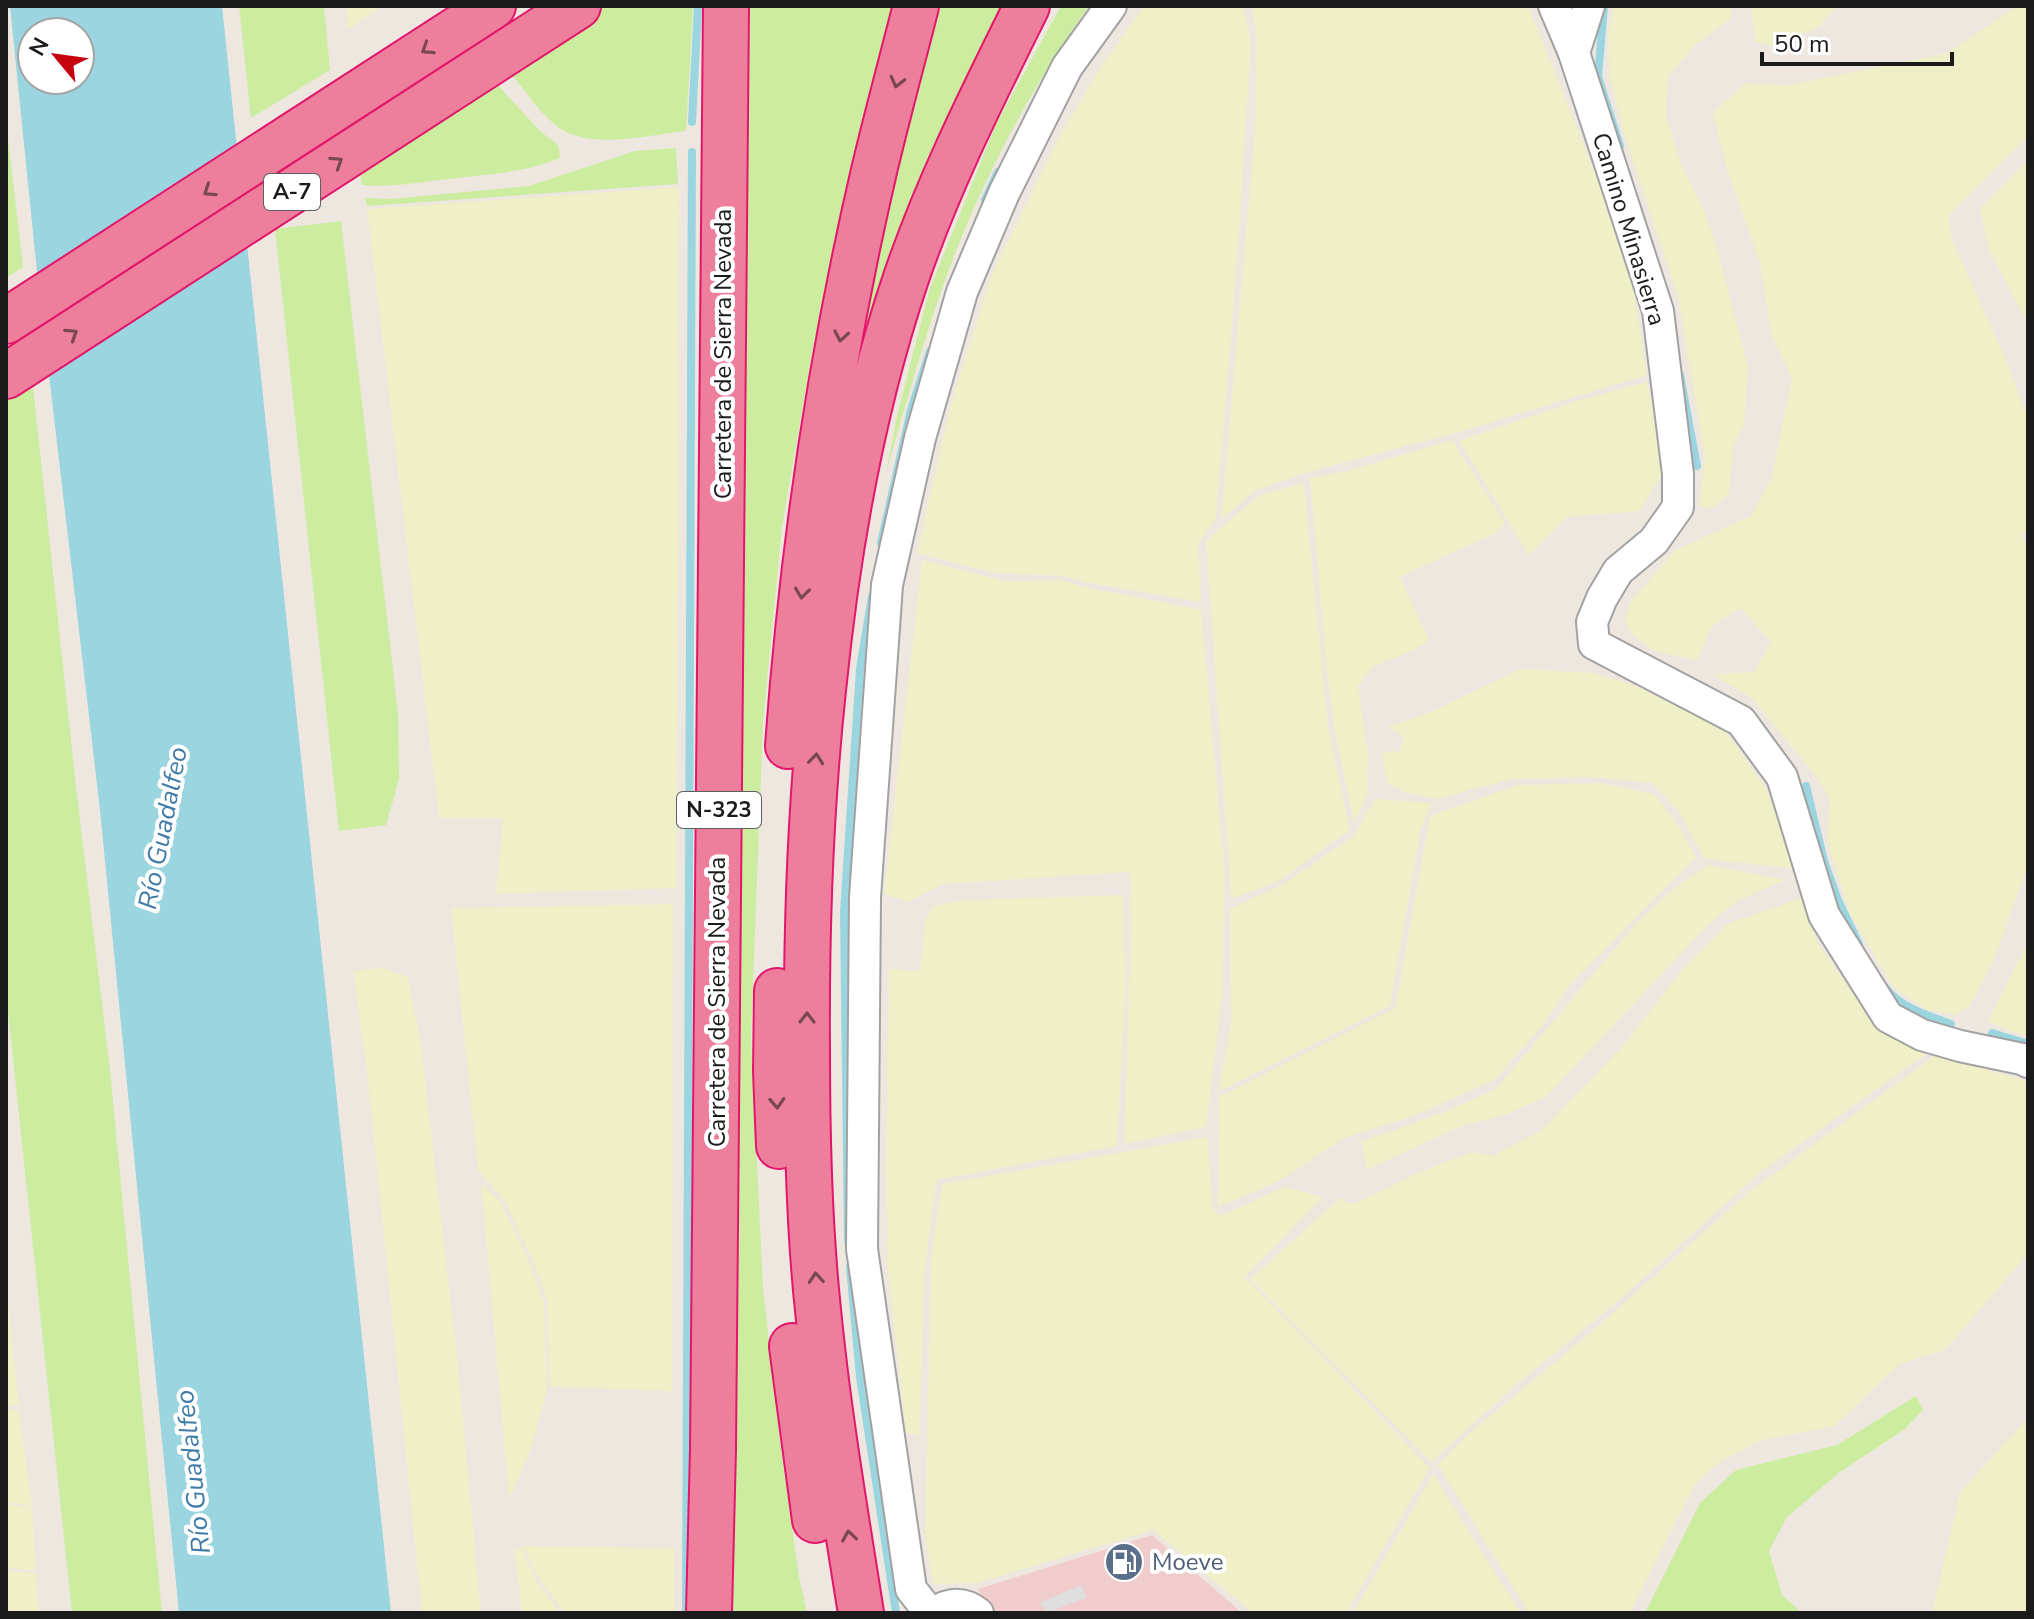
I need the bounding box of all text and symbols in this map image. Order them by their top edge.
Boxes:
north arrow [16,16,96,96]
scale bar [1762,16,1952,66]
text: 50 m [1774,28,1830,60]
text: N [22,32,56,61]
one-way arrow [421,39,436,54]
one-way arrow [889,74,906,88]
street label: Camino Minasierra [1584,129,1674,329]
one-way arrow [328,157,343,172]
road number: A-7 [264,174,320,210]
one-way arrow [204,181,218,196]
street label: Carretera de Sierra Nevada [707,209,739,499]
one-way arrow [63,329,78,344]
one-way arrow [834,329,851,342]
one-way arrow [794,586,811,599]
water label: Río Guadalfeo [130,744,196,912]
one-way arrow [807,752,824,765]
road number: N-323 [677,792,761,828]
street label: Carretera de Sierra Nevada [701,857,733,1147]
one-way arrow [798,1011,815,1024]
one-way arrow [768,1097,785,1110]
one-way arrow [808,1271,825,1284]
water label: Río Guadalfeo [167,1388,219,1556]
one-way arrow [841,1529,858,1543]
fuel station icon: Moeve [1103,1541,1145,1583]
place label: Moeve [1152,1546,1223,1578]

